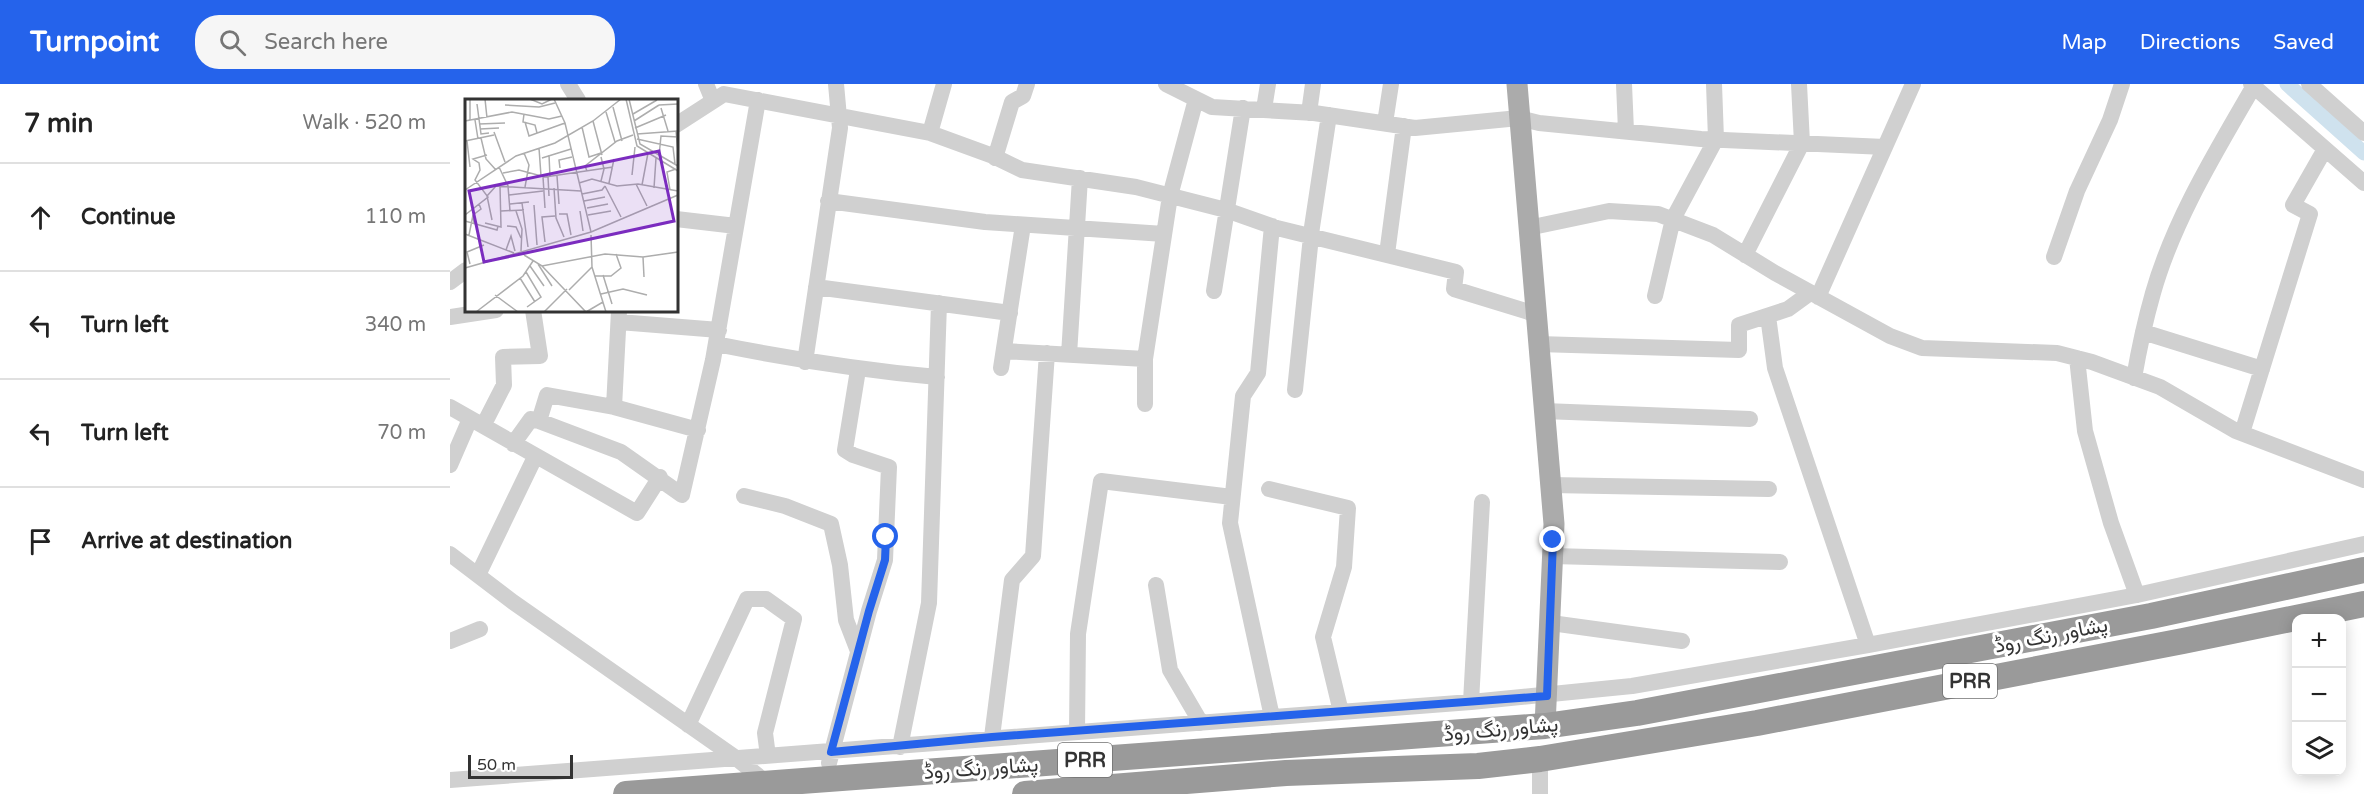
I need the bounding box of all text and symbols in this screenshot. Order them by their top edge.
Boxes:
search box [195,15,615,69]
text: Turnpoint [30,25,159,59]
icon: search [216,26,249,59]
text: Search here [264,29,388,55]
text: Map [2061,30,2107,55]
text: Directions [2140,30,2240,55]
text: Saved [2273,30,2334,55]
inset map [465,99,678,312]
text: 7 min [24,108,93,139]
text: Walk · 520 m [303,111,426,135]
icon: ahead [24,201,57,234]
text: Continue [81,204,176,230]
text: 110 m [365,205,426,229]
icon: left [24,309,57,342]
text: Turn left [81,312,169,338]
text: 340 m [365,313,426,337]
icon: left [24,417,57,450]
text: Turn left [81,420,169,446]
text: 70 m [377,421,426,445]
route start [872,523,898,549]
icon: arrive [24,525,57,558]
route end [1539,526,1565,552]
text: Arrive at destination [81,528,292,554]
street label: پشاور رنگ روڈ [1992,612,2110,660]
map controls [2292,614,2346,776]
button: + [2292,614,2346,668]
road number: PRR [1943,664,1997,698]
button: − [2292,668,2346,722]
street label: پشاور رنگ روڈ [1443,712,1560,748]
button: layers [2292,722,2346,776]
road number: PRR [1058,743,1112,777]
scale bar [468,752,573,780]
street label: پشاور رنگ روڈ [923,752,1039,786]
text: 50 m [477,755,516,775]

